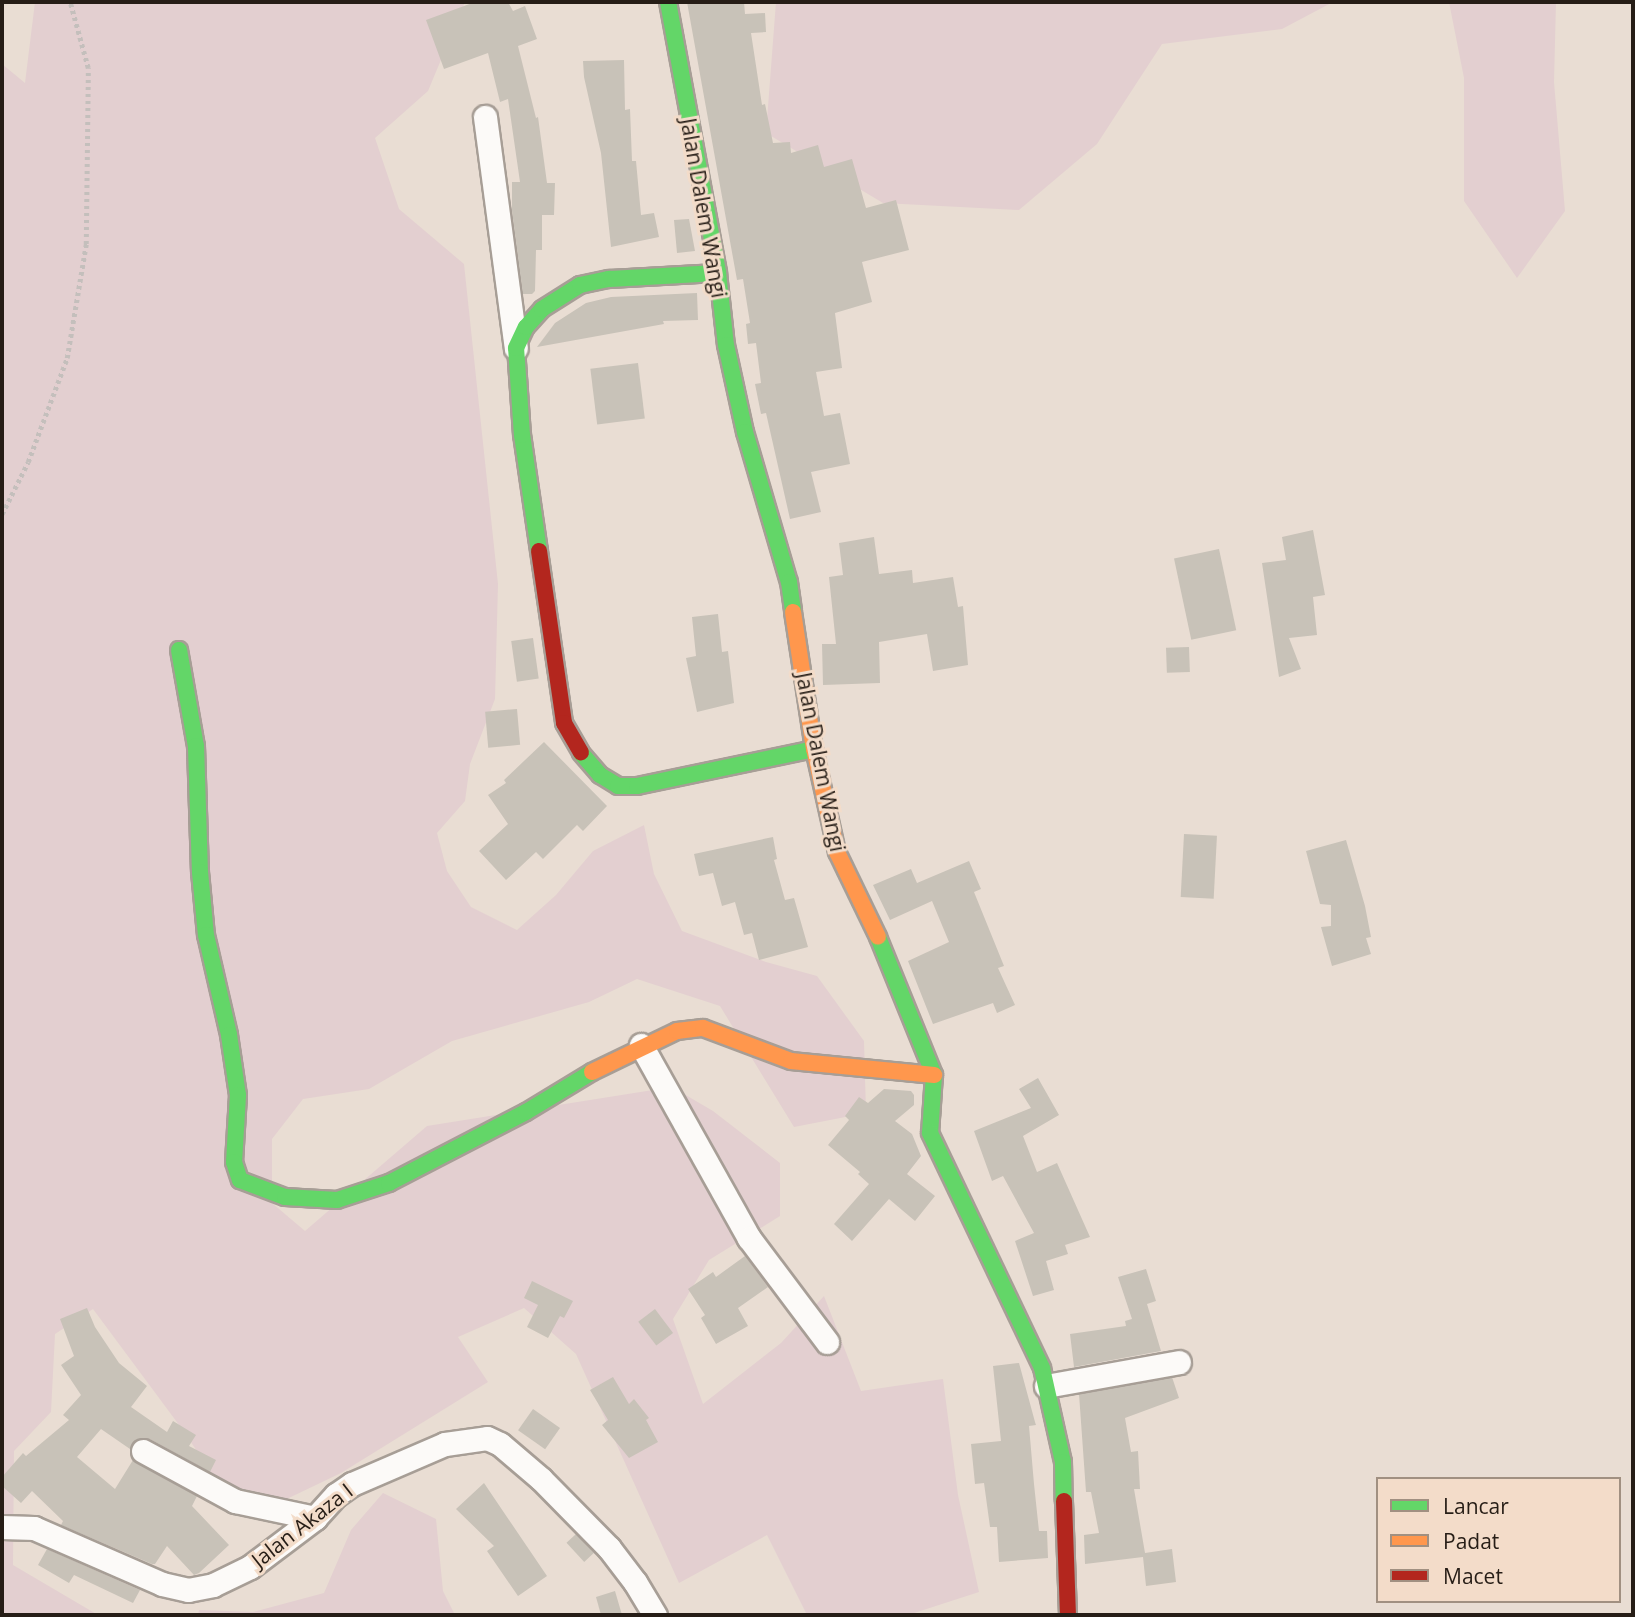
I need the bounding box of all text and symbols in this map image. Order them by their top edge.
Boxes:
street label: Jalan Dalem Wangi [676,116,732,300]
street label: Jalan Dalem Wangi [791,670,851,854]
legend [1376,1477,1621,1603]
street label: Jalan Akaza I [246,1478,358,1572]
text: Lancar [1443,1492,1509,1520]
text: Padat [1443,1527,1499,1555]
text: Macet [1443,1562,1503,1590]

